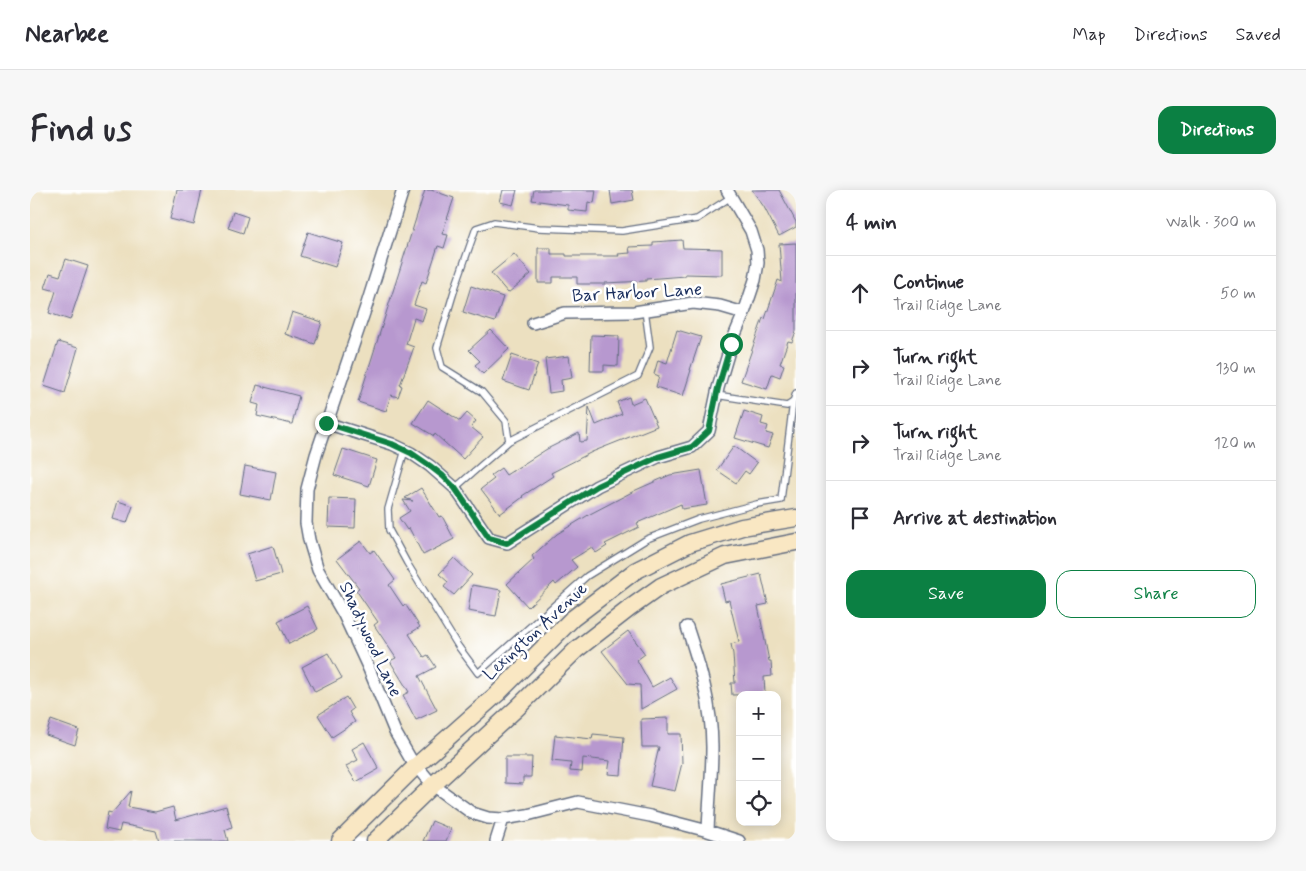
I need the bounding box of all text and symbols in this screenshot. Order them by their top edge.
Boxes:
text: Nearbee [25,19,109,50]
text: Map [1073,23,1106,47]
text: Directions [1134,23,1208,47]
text: Saved [1236,23,1281,47]
button: Directions [1158,106,1276,154]
text: Find us [30,107,132,153]
text: 4 min [846,209,897,237]
text: Walk · 300 m [1166,212,1256,233]
text: Continue [893,270,964,295]
street label: Bar Harbor Lane [571,278,703,308]
icon: ahead [846,279,874,307]
text: 50 m [1220,283,1256,304]
text: Trail Ridge Lane [893,295,1002,316]
route start [720,333,743,356]
text: Turn right [893,345,977,370]
icon: right [846,354,874,382]
text: 130 m [1215,358,1256,379]
text: Trail Ridge Lane [893,370,1002,391]
route end [315,412,338,435]
text: Turn right [893,420,977,445]
icon: right [846,429,874,457]
text: 120 m [1214,433,1256,454]
text: Trail Ridge Lane [893,445,1002,466]
icon: arrive [846,504,874,532]
text: Arrive at destination [893,506,1057,531]
button: Save [846,570,1046,618]
button: Share [1056,570,1256,618]
street label: Lexington Avenue [478,577,594,688]
street label: Shadywood Lane [333,578,407,701]
map controls [736,691,781,826]
button: + [736,691,781,736]
button: − [736,736,781,781]
button: locate [736,781,781,826]

